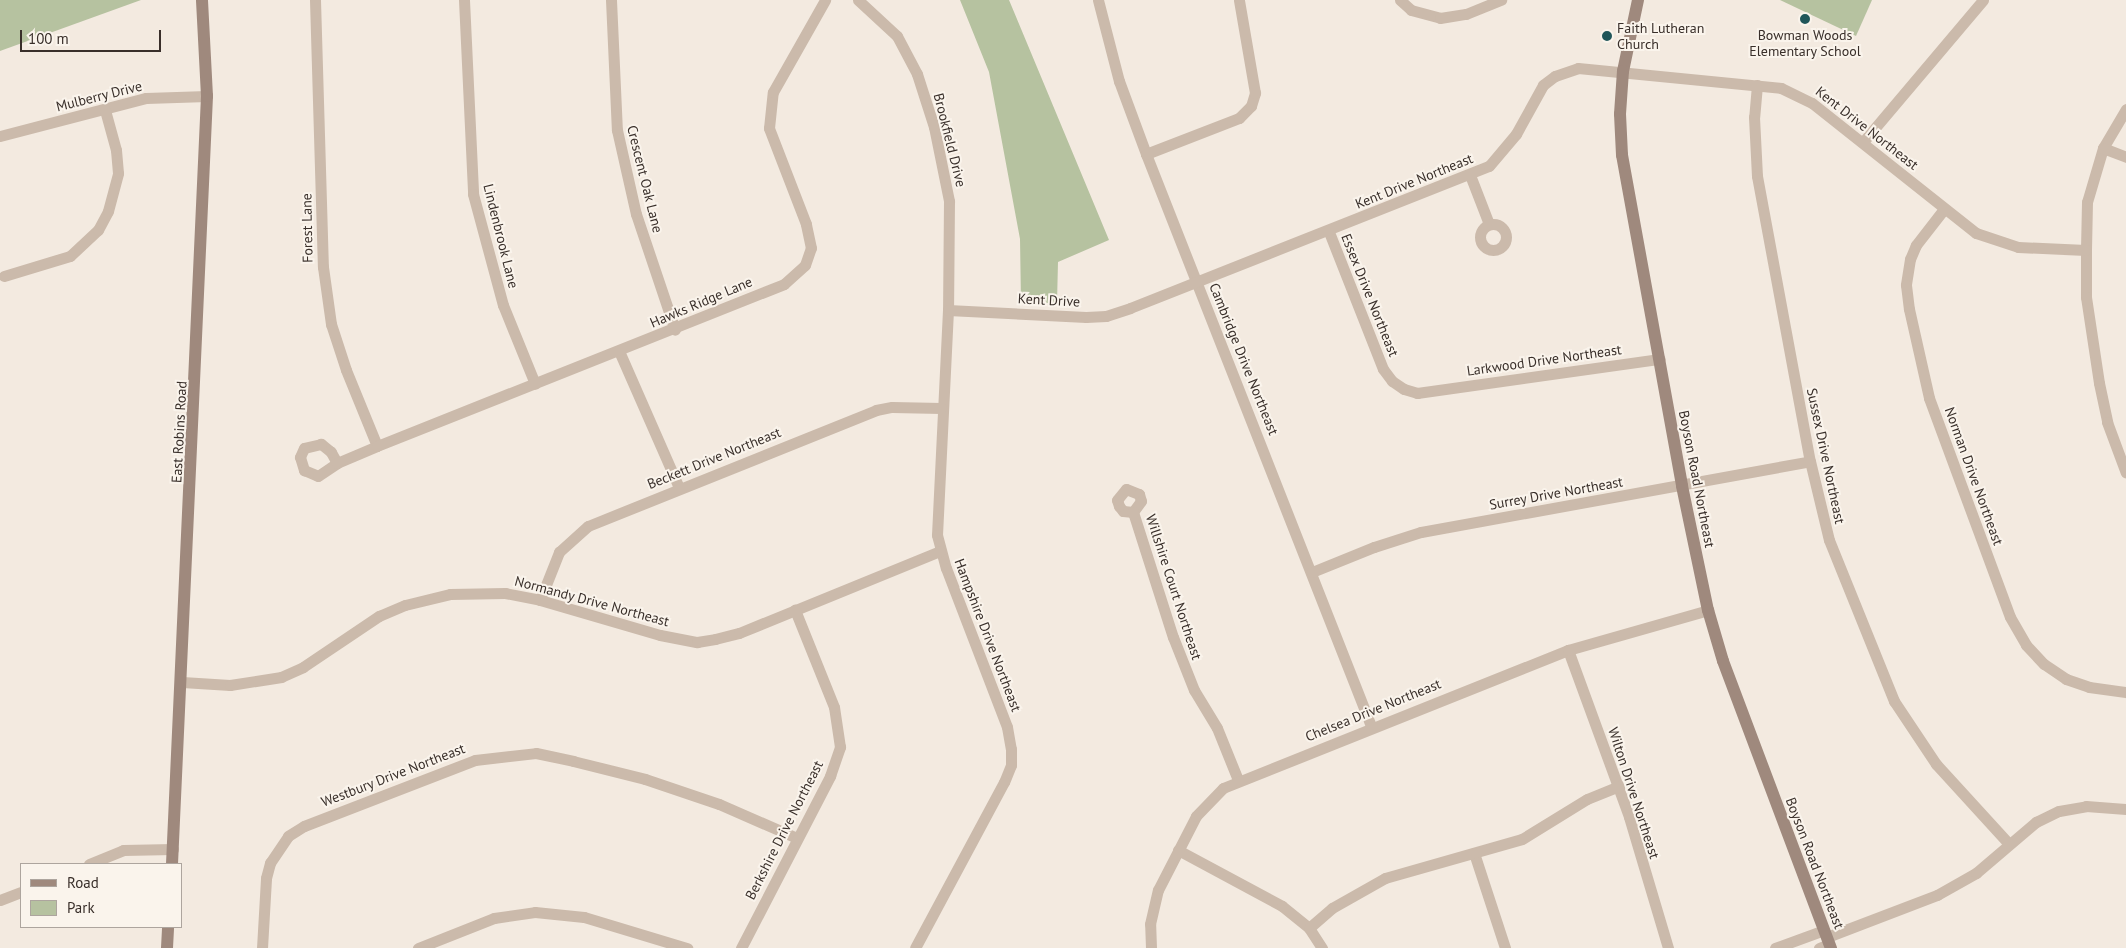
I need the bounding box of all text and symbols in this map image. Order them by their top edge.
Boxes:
marker: Bowman Woods Elementary School [1799,13,1811,25]
scale bar [22,20,164,52]
place label: Faith Lutheran Church [1617,20,1704,52]
place label: Bowman Woods Elementary School [1749,27,1861,59]
text: 100 m [28,29,69,48]
marker: Faith Lutheran Church [1601,30,1613,42]
street label: Mulberry Drive [54,77,144,115]
street label: Kent Drive Northeast [1812,83,1922,173]
street label: Brookfield Drive [930,91,970,189]
street label: Crescent Oak Lane [623,123,667,235]
street label: Kent Drive Northeast [1353,150,1475,212]
street label: Lindenbrook Lane [480,182,522,290]
street label: Forest Lane [298,193,316,263]
street label: Essex Drive Northeast [1338,231,1402,359]
street label: Hawks Ridge Lane [647,273,755,331]
street label: Cambridge Drive Northeast [1206,281,1282,437]
street label: Kent Drive [1017,290,1081,310]
street label: Larkwood Drive Northeast [1466,341,1622,379]
street label: East Robins Road [168,381,190,483]
street label: Sussex Drive Northeast [1803,386,1849,526]
street label: Norman Drive Northeast [1941,405,2007,547]
street label: Boyson Road Northeast [1675,409,1719,549]
street label: Beckett Drive Northeast [645,423,783,493]
street label: Surrey Drive Northeast [1488,473,1624,513]
street label: Willshire Court Northeast [1143,512,1205,662]
street label: Hampshire Drive Northeast [951,556,1025,714]
street label: Normandy Drive Northeast [513,572,671,630]
street label: Chelsea Drive Northeast [1303,675,1443,745]
street label: Wilton Drive Northeast [1605,725,1663,861]
street label: Westbury Drive Northeast [318,740,468,810]
street label: Berkshire Drive Northeast [742,758,826,902]
street label: Boyson Road Northeast [1782,795,1848,931]
legend [20,863,182,928]
text: Road [67,873,99,892]
text: Park [67,898,95,917]

